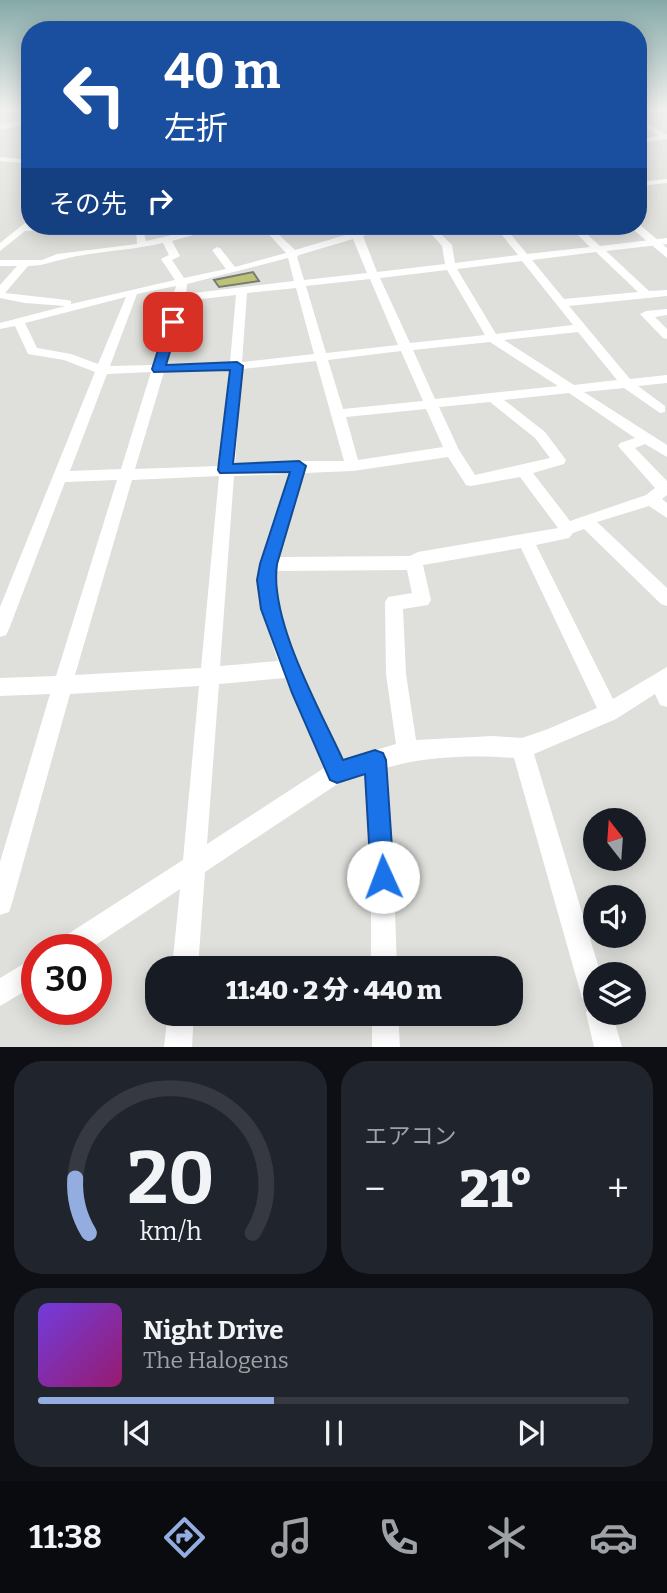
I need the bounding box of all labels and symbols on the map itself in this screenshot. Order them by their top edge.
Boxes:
pin [143,292,203,352]
north arrow [583,808,646,872]
position arrow [346,840,420,914]
speed limit sign: 30 [21,934,112,1025]

